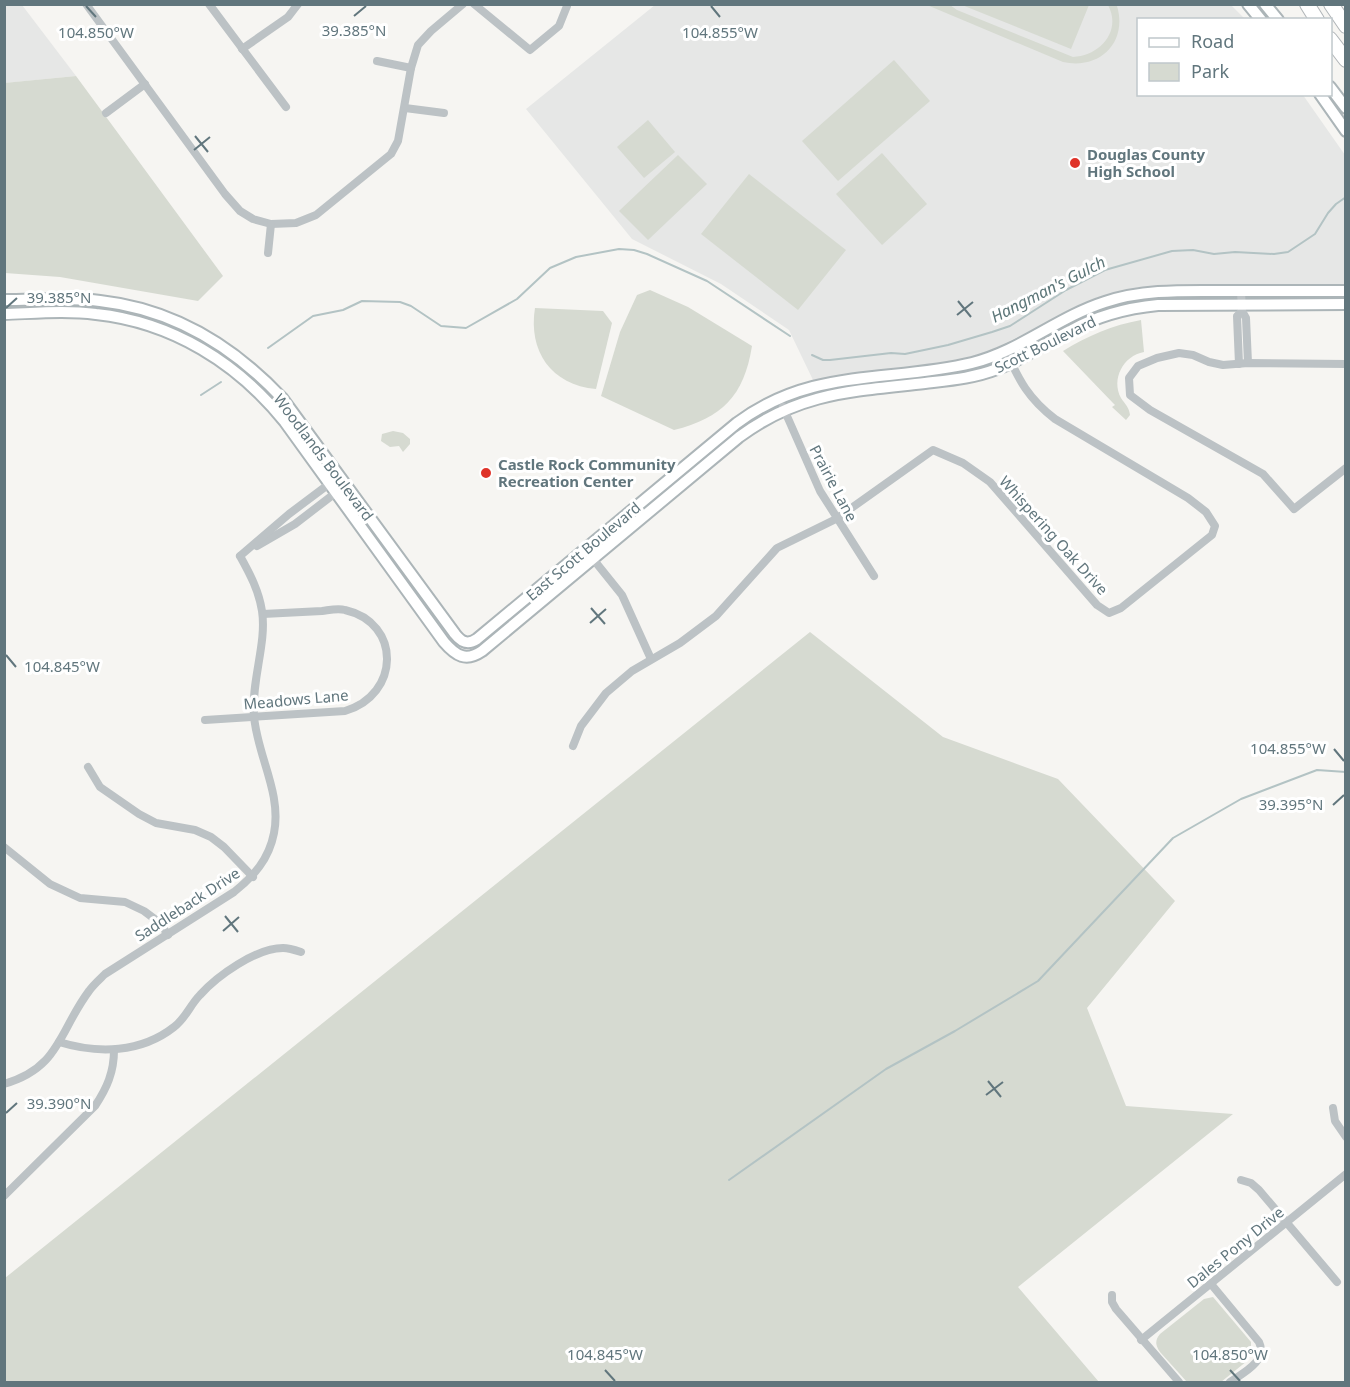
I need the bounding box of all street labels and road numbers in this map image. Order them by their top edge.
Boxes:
street label: Scott Boulevard [991,311,1099,377]
street label: Woodlands Boulevard [270,389,378,525]
street label: Prairie Lane [806,441,862,525]
street label: Whispering Oak Drive [995,471,1113,599]
street label: East Scott Boulevard [522,497,644,605]
street label: Meadows Lane [243,684,349,714]
street label: Saddleback Drive [131,863,243,945]
street label: Dales Pony Drive [1183,1202,1287,1292]

